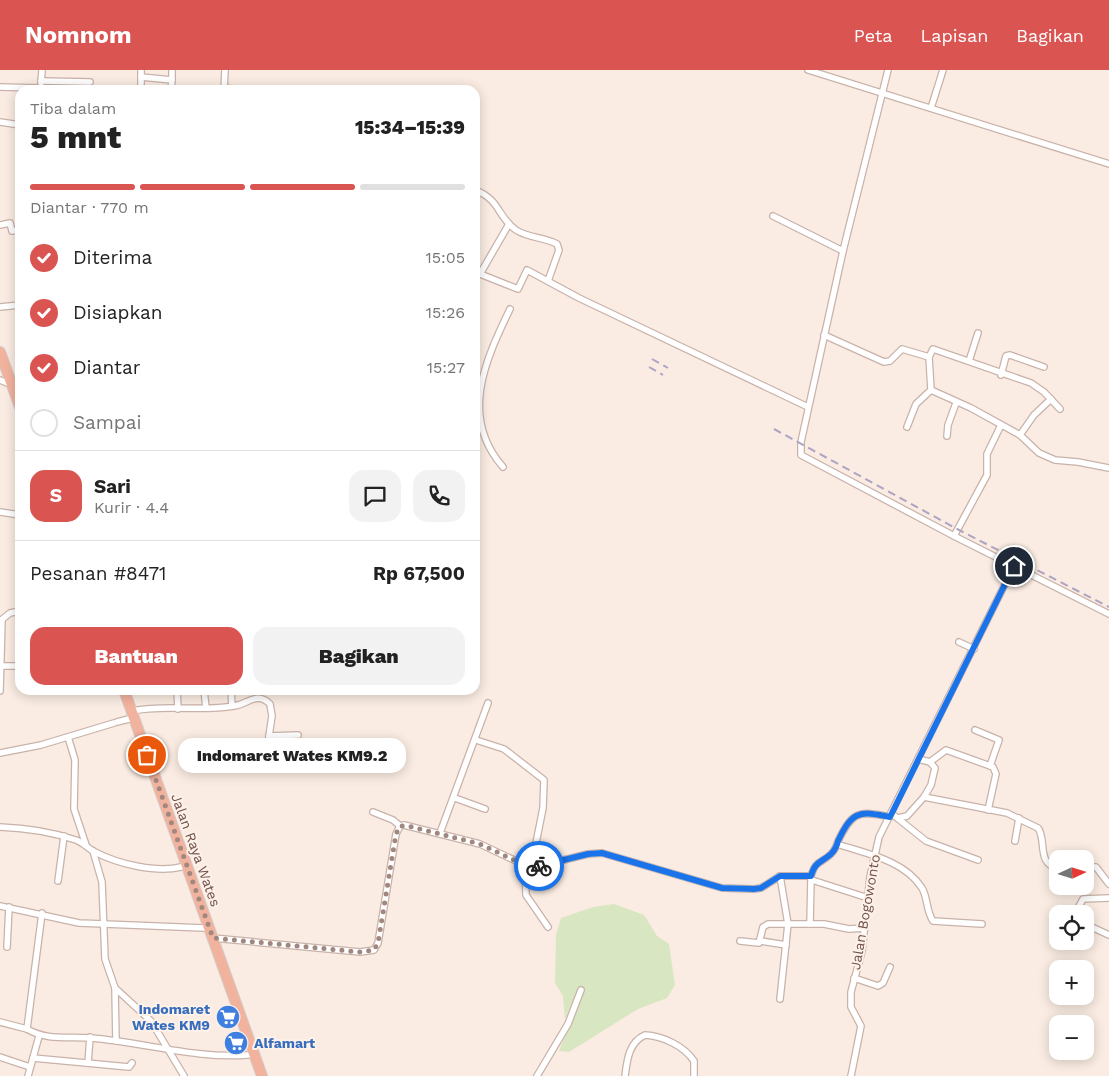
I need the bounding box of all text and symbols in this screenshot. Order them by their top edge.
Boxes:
text: Nomnom [25,21,132,49]
text: Peta [854,25,892,46]
text: Lapisan [920,25,988,46]
text: Bagikan [1016,25,1084,46]
text: Tiba dalam [30,99,116,118]
text: 15:34–15:39 [355,116,465,139]
text: 5 mnt [30,118,121,156]
text: Diantar · 770 m [30,198,149,217]
icon: check [30,244,58,272]
text: Diterima [73,246,152,269]
text: 15:05 [425,248,465,267]
icon: check [30,299,58,327]
text: Disiapkan [73,301,163,324]
text: 15:26 [426,303,465,322]
icon: check [30,354,58,382]
text: Diantar [73,356,141,379]
text: 15:27 [427,358,465,377]
text: Sampai [73,411,142,434]
button: chat [349,470,401,522]
button: phone [413,470,465,522]
text: Sari [94,475,131,498]
text: S [50,484,62,507]
text: Kurir · 4.4 [94,498,169,517]
pin [993,545,1035,587]
icon: home [1000,552,1028,580]
text: Pesanan #8471 [30,562,166,585]
text: Rp 67,500 [373,562,465,585]
button: Bantuan [30,627,243,685]
button: Bagikan [253,627,465,685]
pin [126,734,168,776]
callout: Indomaret Wates KM9.2 [177,738,404,772]
icon: bag [133,741,161,769]
text: Indomaret Wates KM9.2 [197,746,387,765]
street label: Jalan Raya Wates [168,791,224,909]
courier [514,841,564,891]
north arrow [1049,850,1094,895]
map controls [1049,850,1094,1060]
icon: bike [525,852,553,880]
street label: Jalan Bogowonto [847,853,883,971]
button: locate [1049,905,1094,950]
button: + [1049,960,1094,1005]
place label: Indomaret Wates KM9 [132,1001,210,1033]
supermarket icon: Indomaret Wates KM9 [215,1004,241,1030]
button: − [1049,1015,1094,1060]
supermarket icon: Alfamart [223,1030,249,1056]
place label: Alfamart [254,1035,315,1051]

